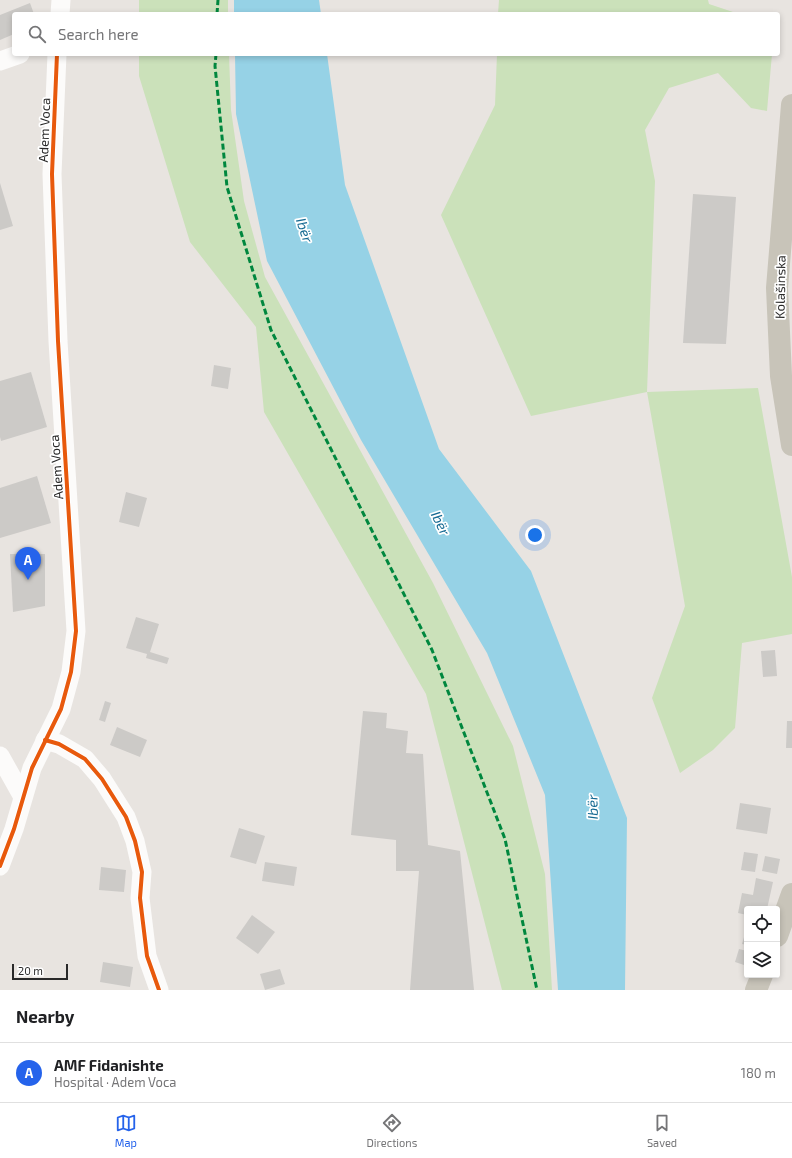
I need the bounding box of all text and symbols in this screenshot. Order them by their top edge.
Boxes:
search box [12,12,780,56]
icon: search [26,23,48,45]
text: Search here [58,25,139,43]
street label: Adem Voca [35,97,53,163]
water label: Ibër [293,216,317,245]
street label: Kolašinska [771,255,789,319]
street label: Adem Voca [46,434,66,500]
water label: Ibër [428,508,454,538]
your location [525,525,545,545]
pin: A [15,547,41,580]
water label: Ibër [583,794,601,820]
map controls [744,906,780,978]
button: locate [744,906,780,942]
button: layers [744,942,780,978]
scale bar [12,962,68,981]
text: 20 m [18,964,43,977]
text: Nearby [16,1006,74,1026]
text: AMF Fidanishte [54,1056,164,1074]
text: A [25,1065,33,1081]
text: 180 m [741,1065,776,1081]
text: Hospital · Adem Voca [54,1074,176,1090]
tab: Map [115,1112,137,1149]
tab: Directions [367,1112,417,1149]
tab: Saved [647,1112,677,1149]

